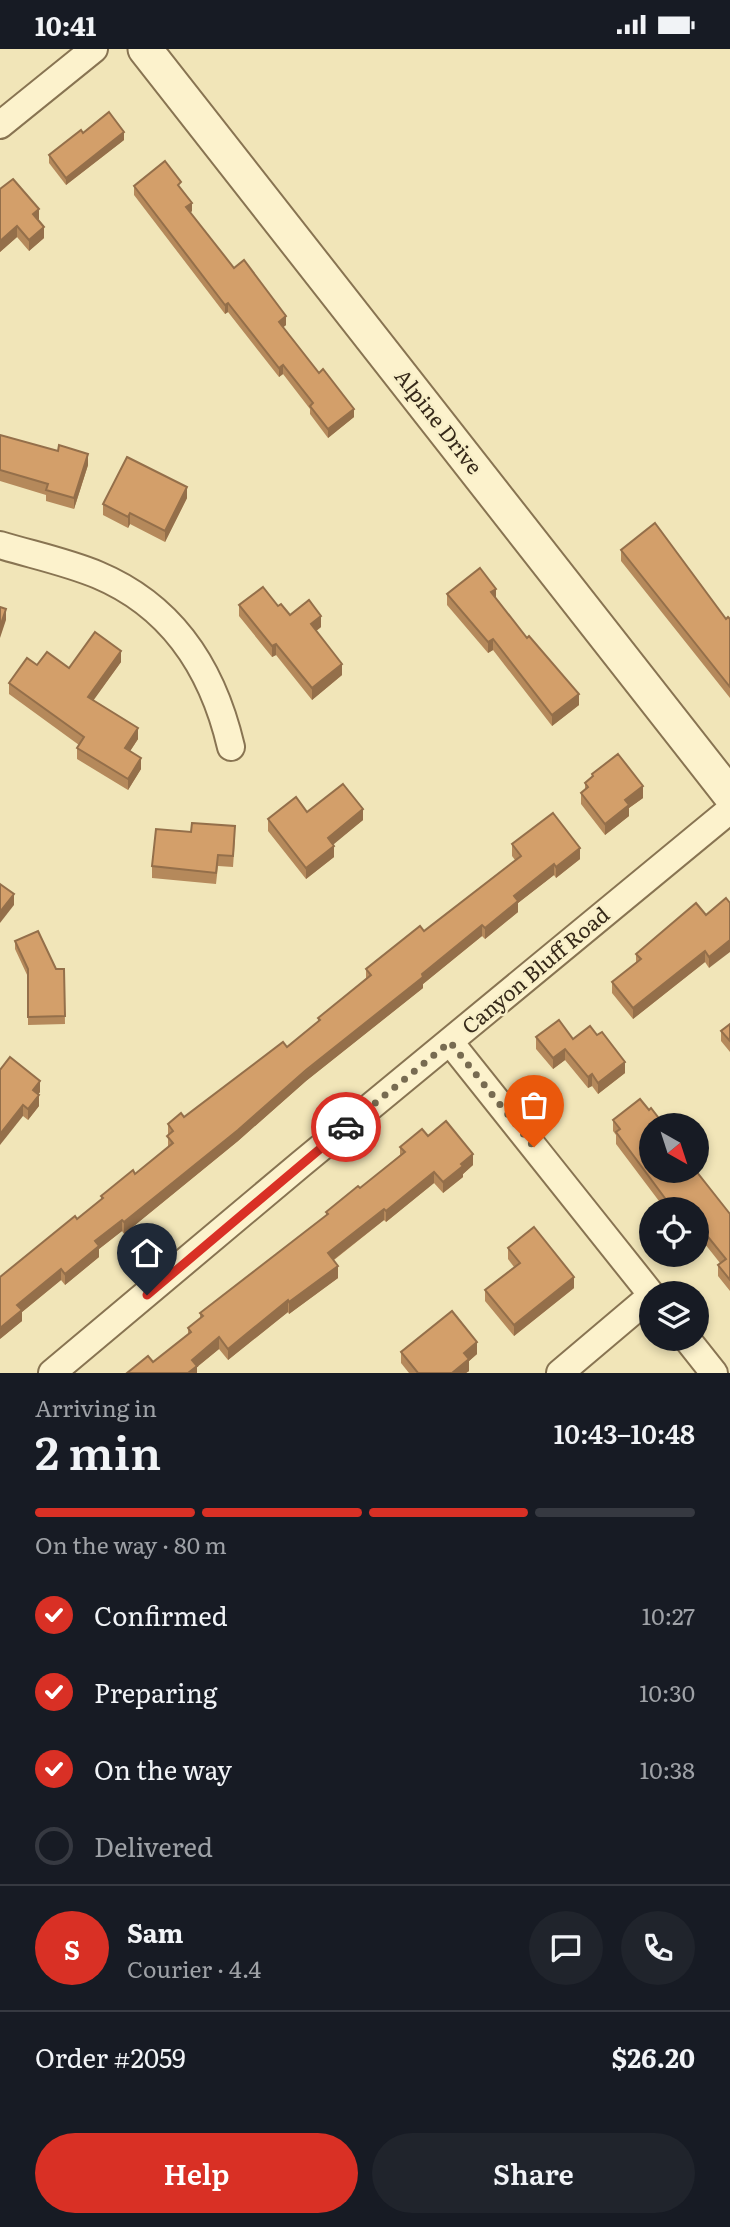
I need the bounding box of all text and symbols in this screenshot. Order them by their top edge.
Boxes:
text: 10:41 [35,5,96,44]
street label: Alpine Drive [389,361,491,480]
street label: Canyon Bluff Road [454,898,615,1040]
pin [504,1075,564,1147]
icon: bag [515,1086,553,1124]
courier [311,1092,381,1162]
icon: car [327,1108,365,1146]
north arrow [639,1113,709,1183]
map controls [639,1113,709,1351]
button: locate [639,1197,709,1267]
pin [117,1223,177,1295]
icon: home [128,1234,166,1272]
button: layers [639,1281,709,1351]
text: Arriving in [35,1390,157,1424]
text: 10:43–10:48 [554,1413,695,1452]
text: 2 min [35,1416,161,1484]
text: On the way · 80 m [35,1527,227,1561]
text: Confirmed [94,1595,228,1634]
icon: check [35,1596,73,1634]
text: 10:27 [642,1598,695,1632]
text: Preparing [94,1672,217,1711]
icon: check [35,1673,73,1711]
text: 10:30 [639,1675,695,1709]
text: On the way [94,1749,232,1788]
icon: check [35,1750,73,1788]
text: 10:38 [640,1752,695,1786]
text: Delivered [94,1826,213,1865]
button: chat [529,1911,603,1985]
button: phone [621,1911,695,1985]
text: Sam [127,1912,183,1951]
text: S [64,1929,80,1968]
text: Courier · 4.4 [127,1951,261,1985]
text: Order #2059 [35,2037,186,2076]
text: $26.20 [612,2037,695,2076]
button: Help [35,2133,358,2213]
button: Share [372,2133,695,2213]

